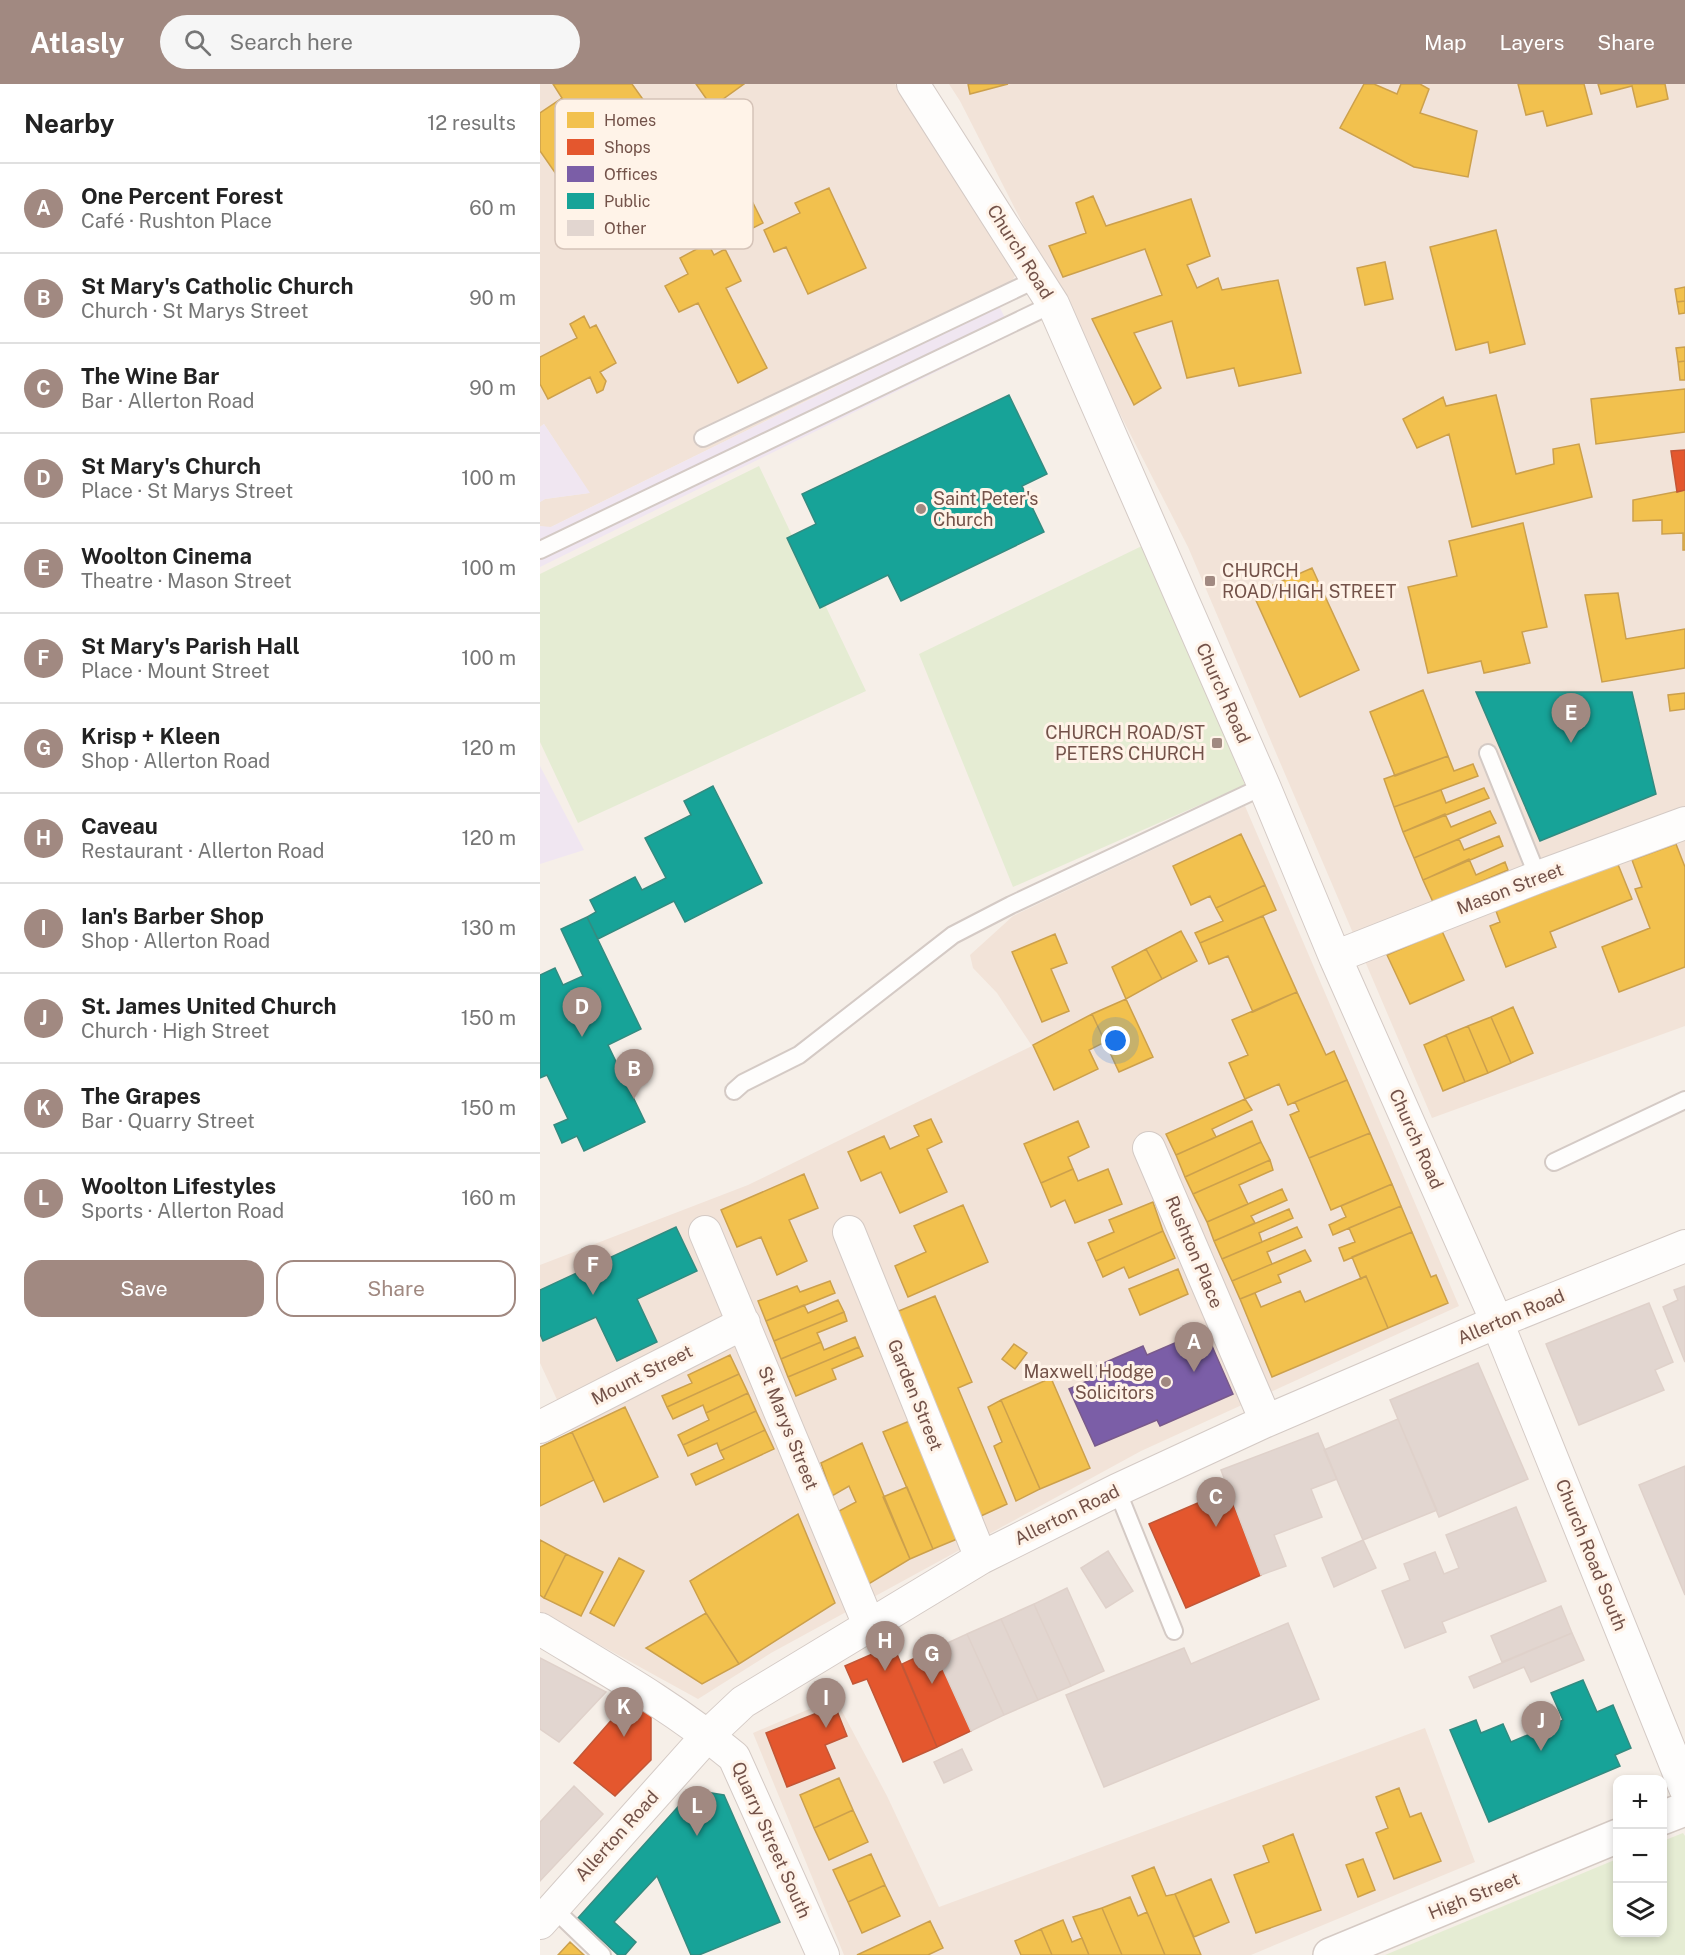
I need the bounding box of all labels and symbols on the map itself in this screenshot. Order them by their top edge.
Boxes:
legend [555,99,753,249]
text: Homes [604,111,656,130]
text: Shops [604,138,651,157]
text: Offices [604,165,658,184]
text: Public [604,192,651,211]
street label: Church Road [983,201,1058,303]
text: Other [604,219,646,238]
place label: Saint Peter's Church [933,488,1038,530]
marker: Saint Peter's Church [914,502,928,516]
place label: CHURCH ROAD/HIGH STREET [1222,560,1397,602]
marker: CHURCH ROAD/HIGH STREET [1203,574,1217,588]
street label: Church Road [1192,640,1255,746]
pin: E [1552,694,1590,743]
place label: CHURCH ROAD/ST PETERS CHURCH [1045,722,1205,764]
marker: CHURCH ROAD/ST PETERS CHURCH [1210,736,1224,750]
street label: Mason Street [1454,859,1566,918]
pin: D [562,988,602,1037]
your location [1101,1026,1130,1055]
pin: B [614,1050,653,1099]
street label: Church Road [1385,1086,1448,1192]
street label: Rushton Place [1161,1192,1228,1311]
pin: F [574,1246,612,1295]
street label: Allerton Road [1454,1285,1567,1349]
pin: A [1174,1322,1214,1372]
street label: Garden Street [884,1336,947,1454]
street label: Mount Street [588,1340,696,1409]
place label: Maxwell Hodge Solicitors [1023,1361,1154,1403]
street label: St Marys Street [754,1363,823,1493]
marker: Maxwell Hodge Solicitors [1159,1375,1173,1389]
street label: Church Road South [1551,1476,1631,1634]
pin: C [1196,1478,1236,1527]
street label: Allerton Road [1011,1480,1123,1549]
pin: H [866,1622,904,1671]
pin: G [912,1634,952,1684]
pin: I [806,1678,846,1728]
pin: K [604,1688,644,1737]
pin: J [1522,1702,1560,1751]
street label: Quarry Street South [727,1758,815,1921]
street label: Allerton Road [571,1786,663,1885]
pin: L [678,1786,716,1836]
street label: High Street [1425,1868,1523,1923]

